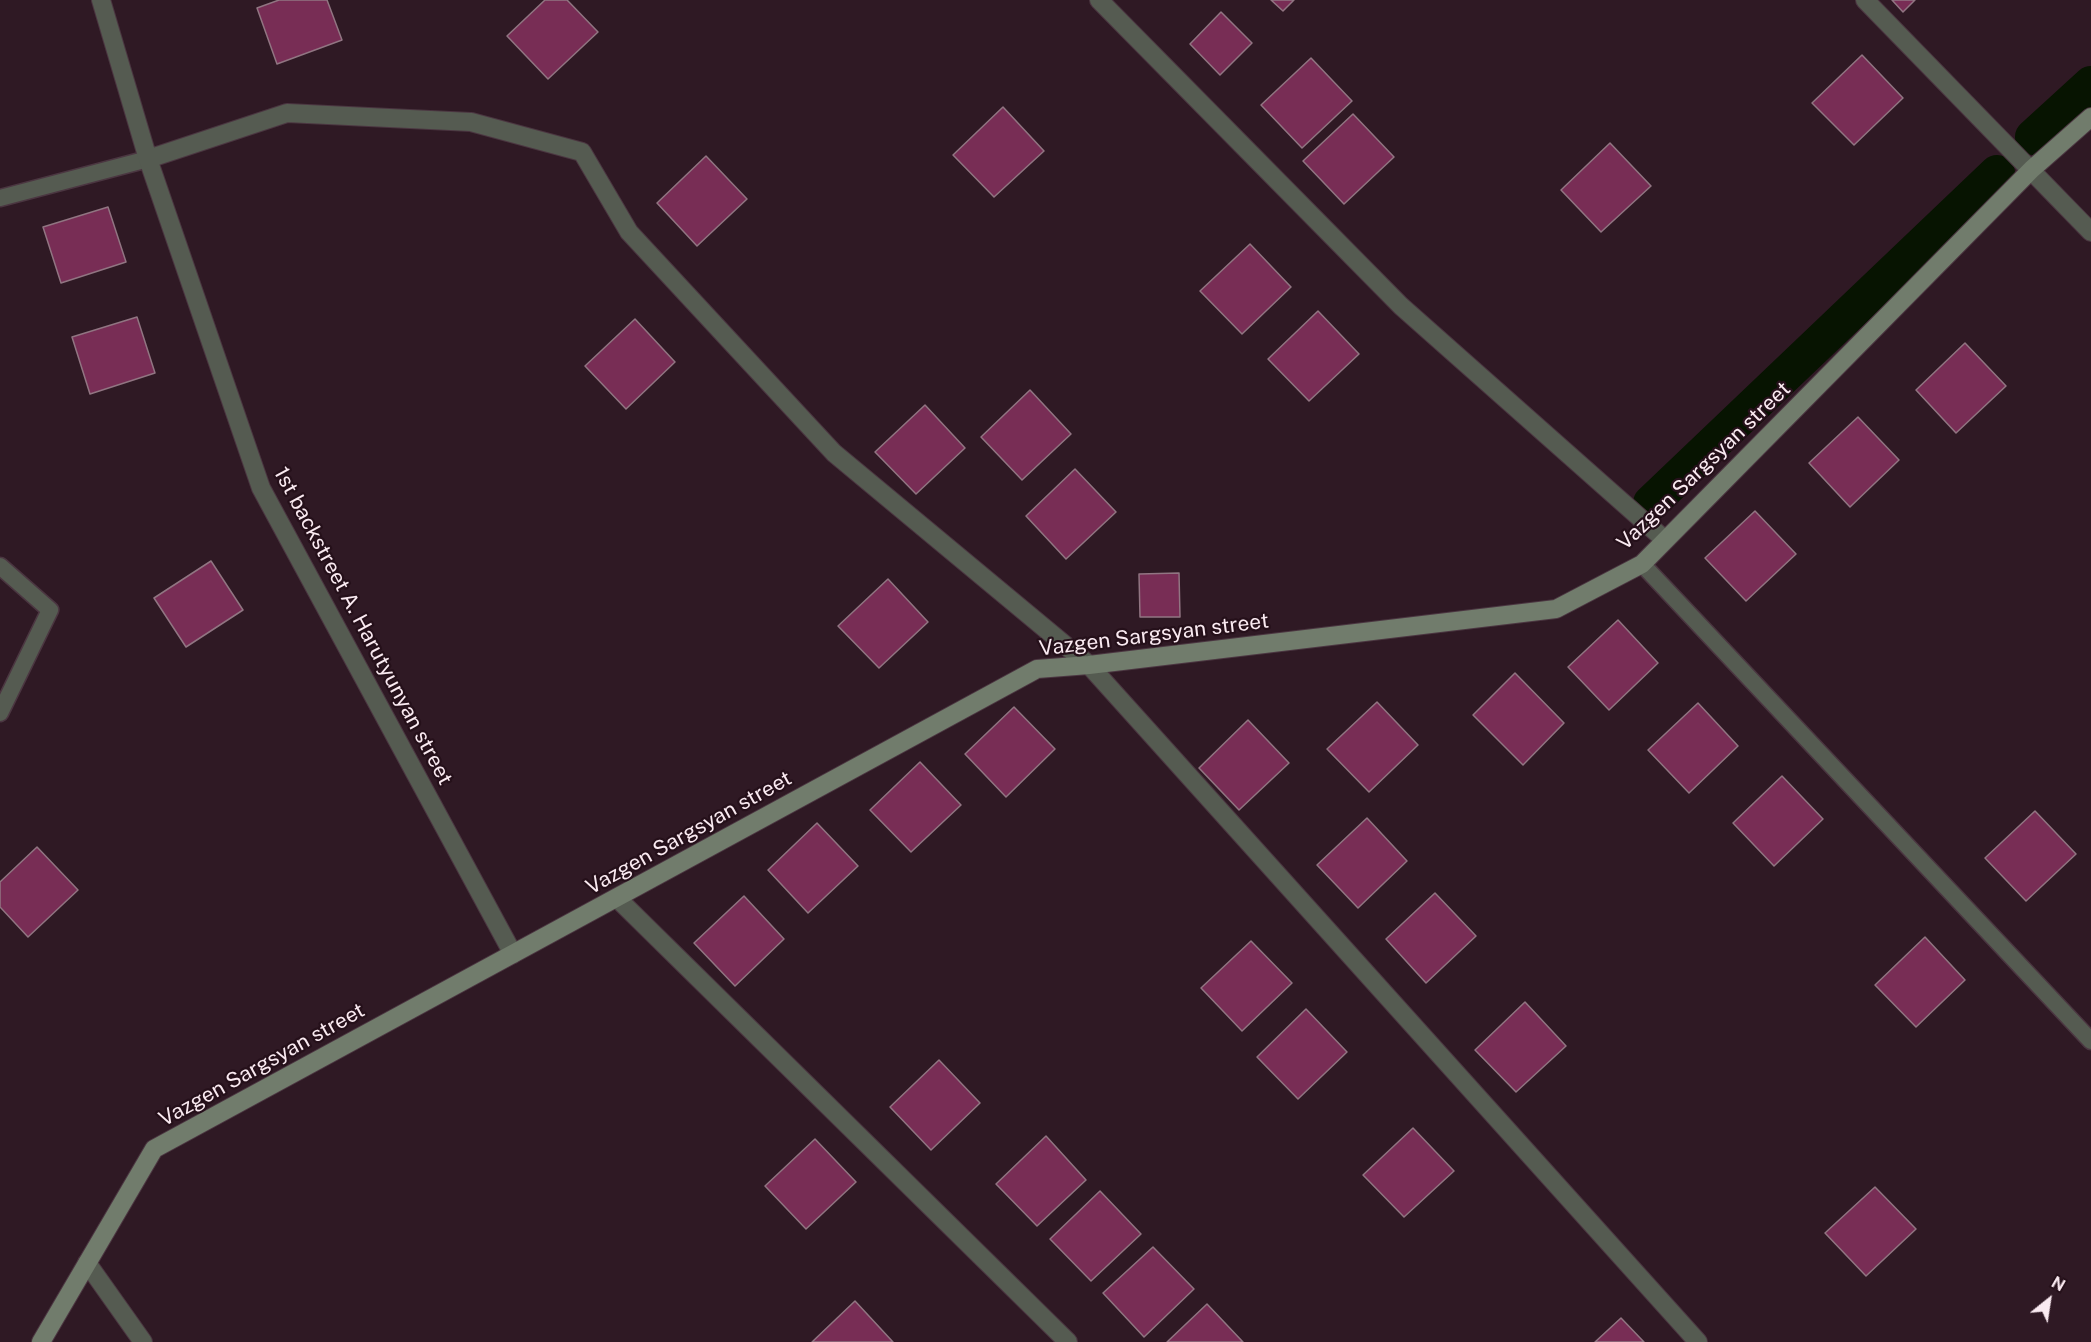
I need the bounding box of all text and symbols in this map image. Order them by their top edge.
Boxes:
street label: Vazgen Sargsyan street [1612,377,1796,555]
street label: 1st backstreet A. Harutyunyan street [268,463,458,789]
street label: Vazgen Sargsyan street [1038,608,1270,662]
street label: Vazgen Sargsyan street [582,766,796,900]
street label: Vazgen Sargsyan street [155,998,369,1132]
north arrow [2019,1270,2079,1330]
text: N [2048,1273,2068,1295]

